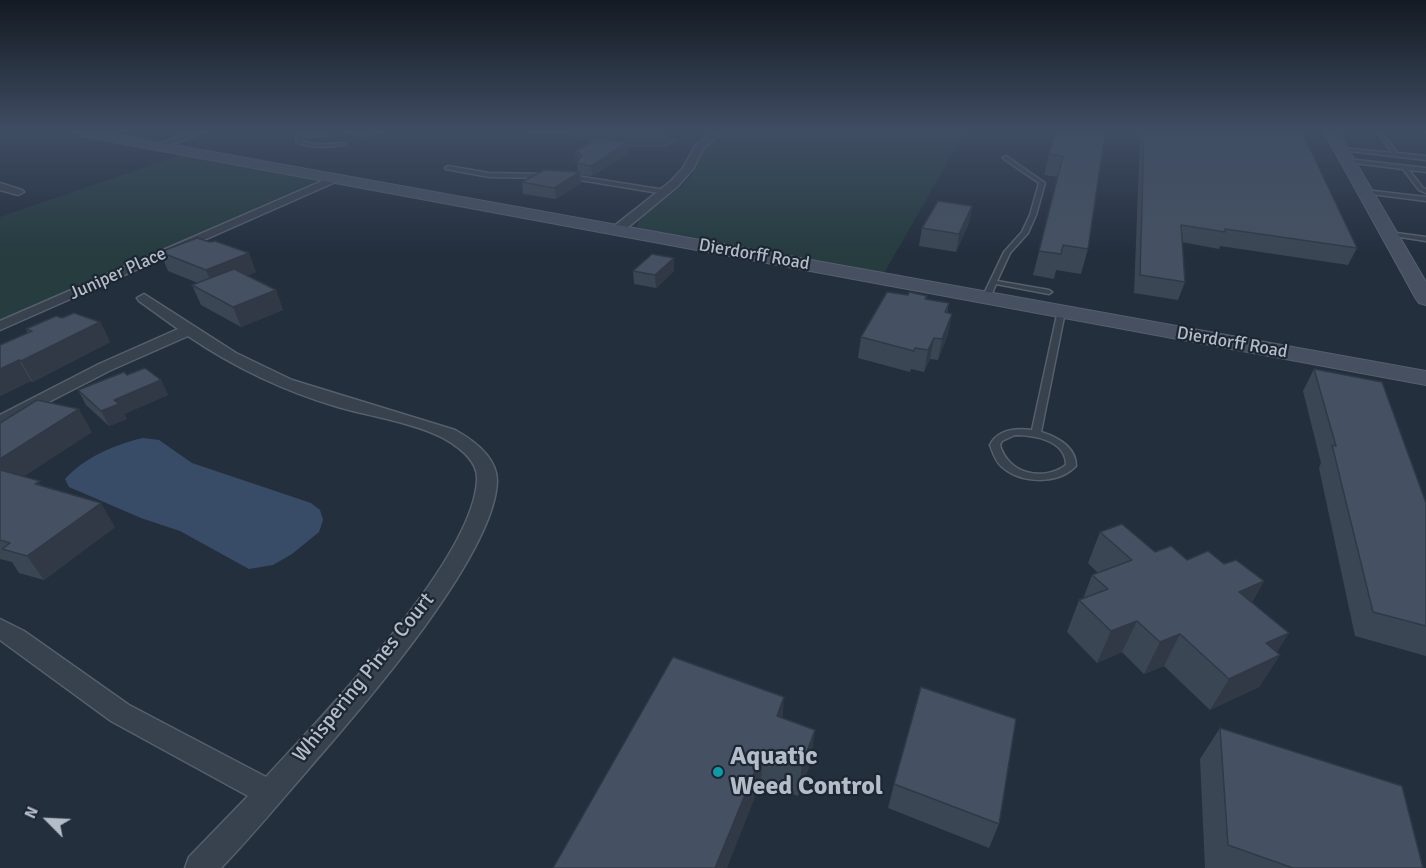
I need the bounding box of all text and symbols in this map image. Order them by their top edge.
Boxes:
street label: Dierdorff Road [697,235,811,275]
street label: Juniper Place [66,243,170,305]
street label: Dierdorff Road [1175,323,1289,363]
street label: Whispering Pines Court [288,588,440,768]
place label: Aquatic Weed Control [730,741,883,802]
marker: Aquatic Weed Control [711,765,725,779]
north arrow [18,790,78,850]
text: N [20,804,43,822]

